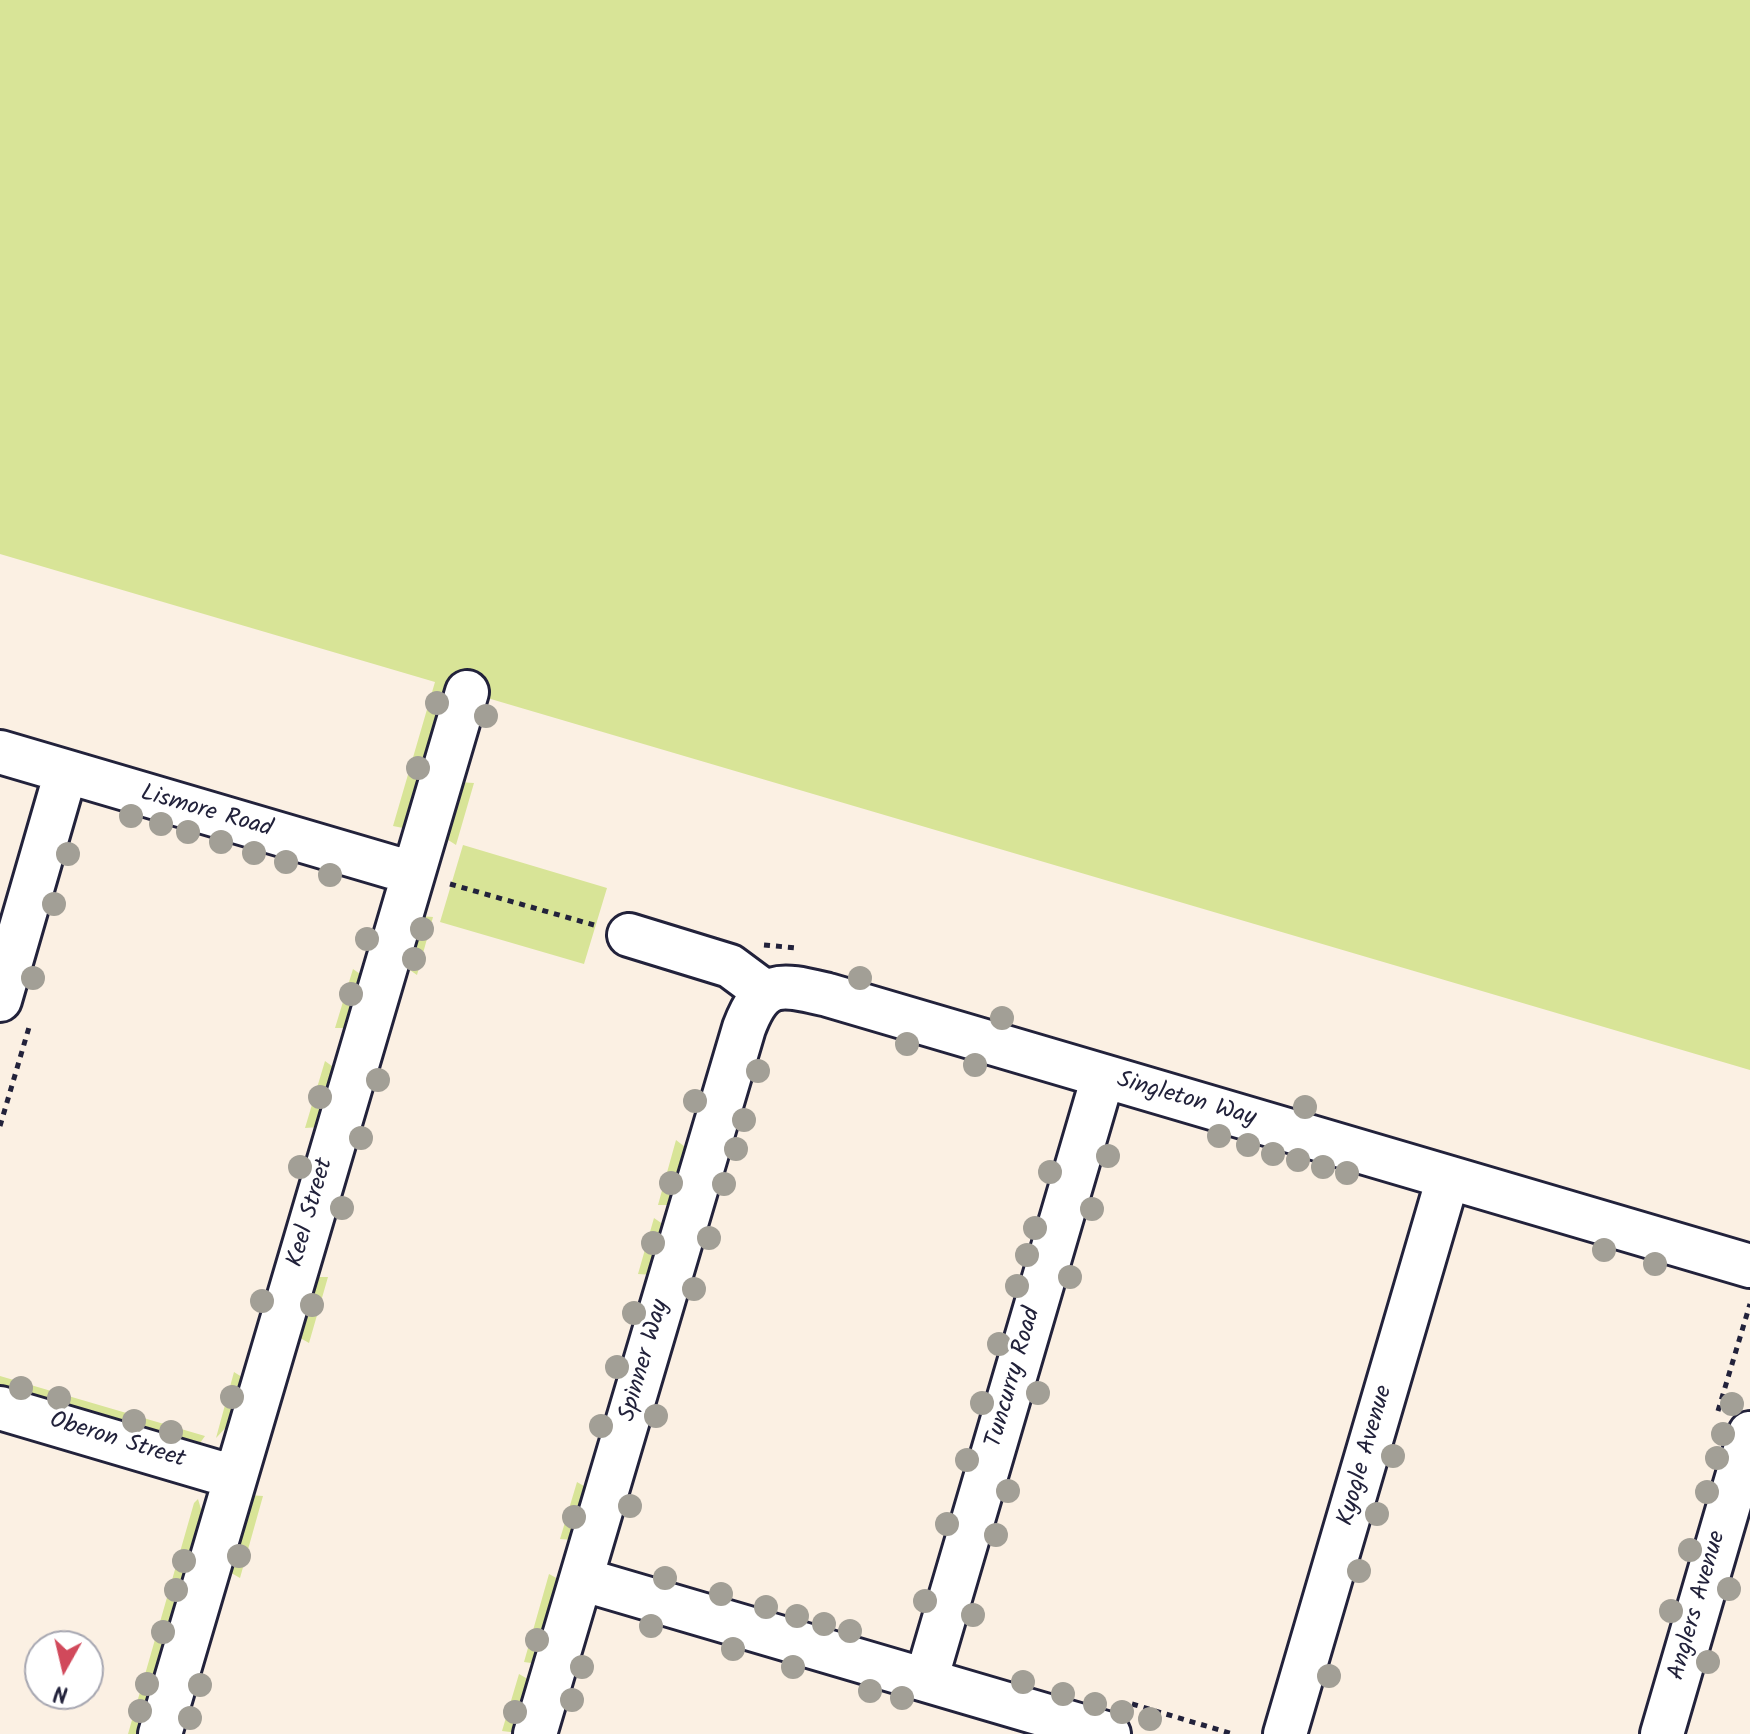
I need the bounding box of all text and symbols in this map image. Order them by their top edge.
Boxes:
street label: Lismore Road [137,780,275,846]
street label: Singleton Way [1113,1067,1259,1135]
street label: Keel Street [283,1155,341,1271]
street label: Spinner Way [615,1297,677,1425]
street label: Tuncurry Road [981,1305,1049,1451]
street label: Kyogle Avenue [1333,1382,1401,1530]
street label: Oberon Street [46,1408,188,1476]
street label: Anglers Avenue [1664,1528,1734,1684]
north arrow [24,1630,104,1710]
text: N [52,1674,70,1711]

